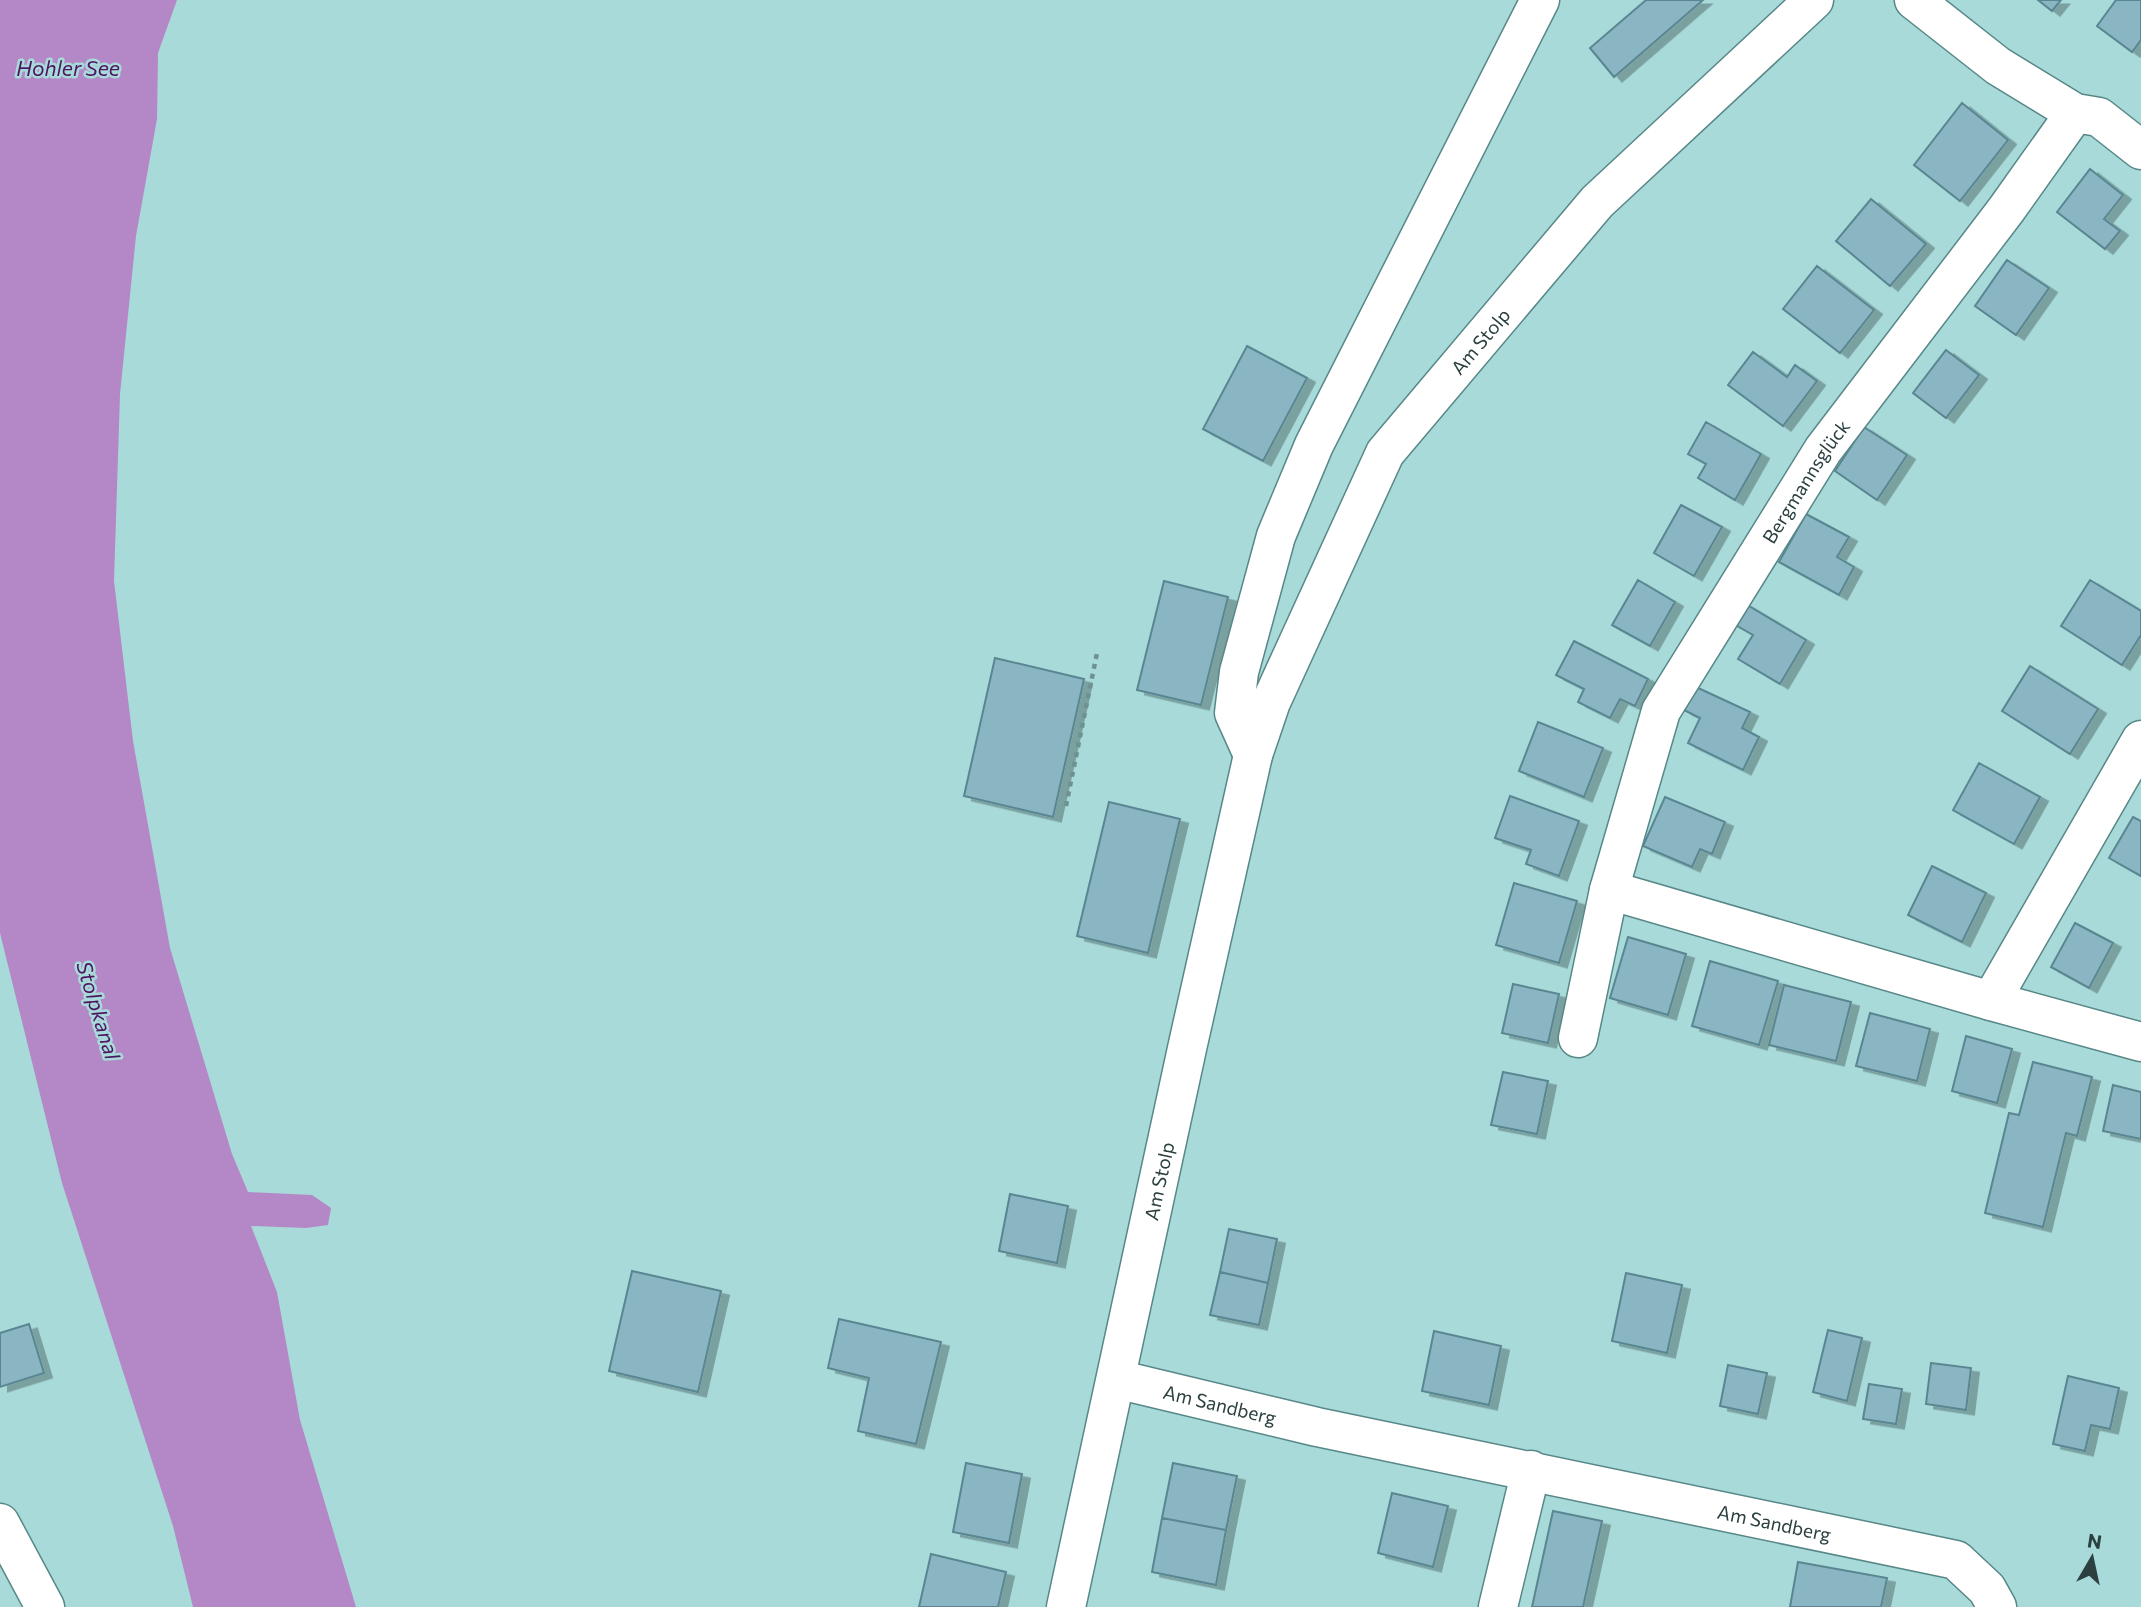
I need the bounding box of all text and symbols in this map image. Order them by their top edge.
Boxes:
water label: Hohler See [16,55,120,80]
street label: Am Stolp [1445,303,1514,379]
street label: Bergmannsglück [1757,415,1854,547]
water label: Stolpkanal [72,958,126,1063]
street label: Am Stolp [1139,1140,1178,1222]
street label: Am Sandberg [1161,1379,1279,1428]
street label: Am Sandberg [1716,1499,1833,1545]
north arrow [2057,1523,2127,1593]
text: N [2086,1528,2104,1553]

